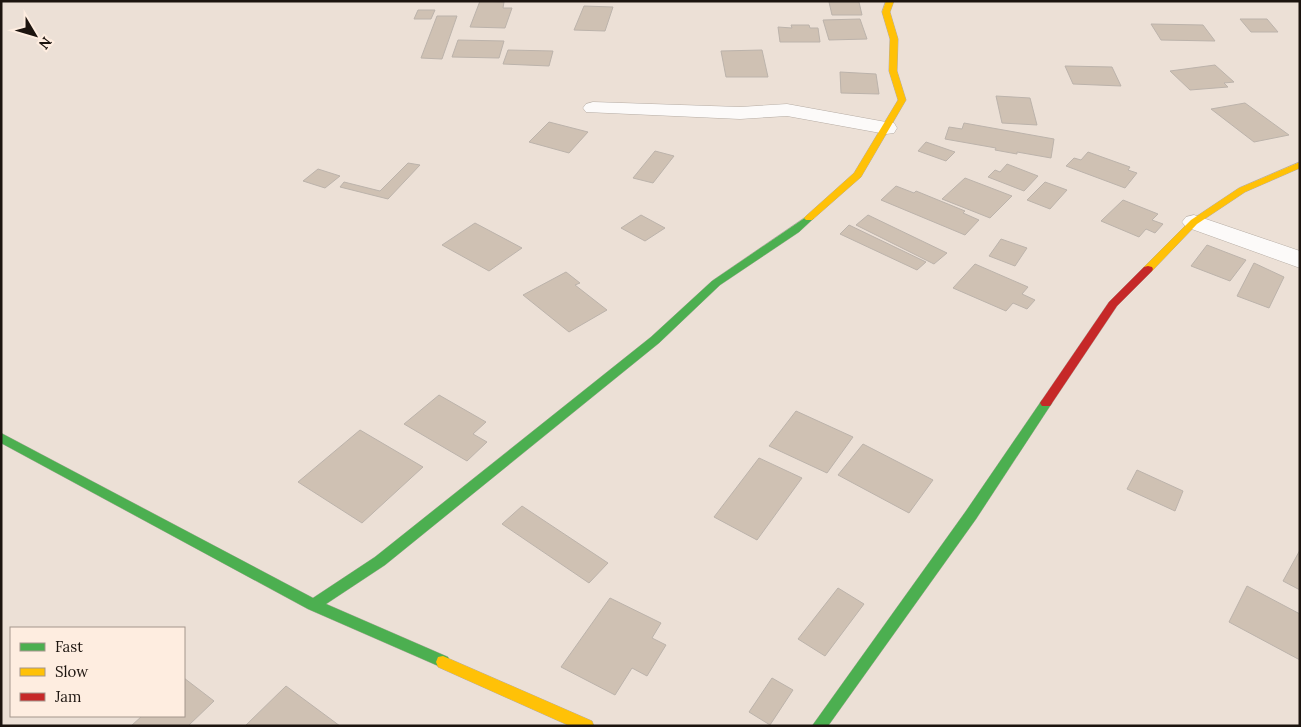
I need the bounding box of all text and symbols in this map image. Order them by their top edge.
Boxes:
north arrow [10,10,60,60]
text: N [35,33,56,53]
legend [10,627,185,717]
text: Fast [55,637,83,656]
text: Slow [55,662,88,681]
text: Jam [54,687,82,706]

